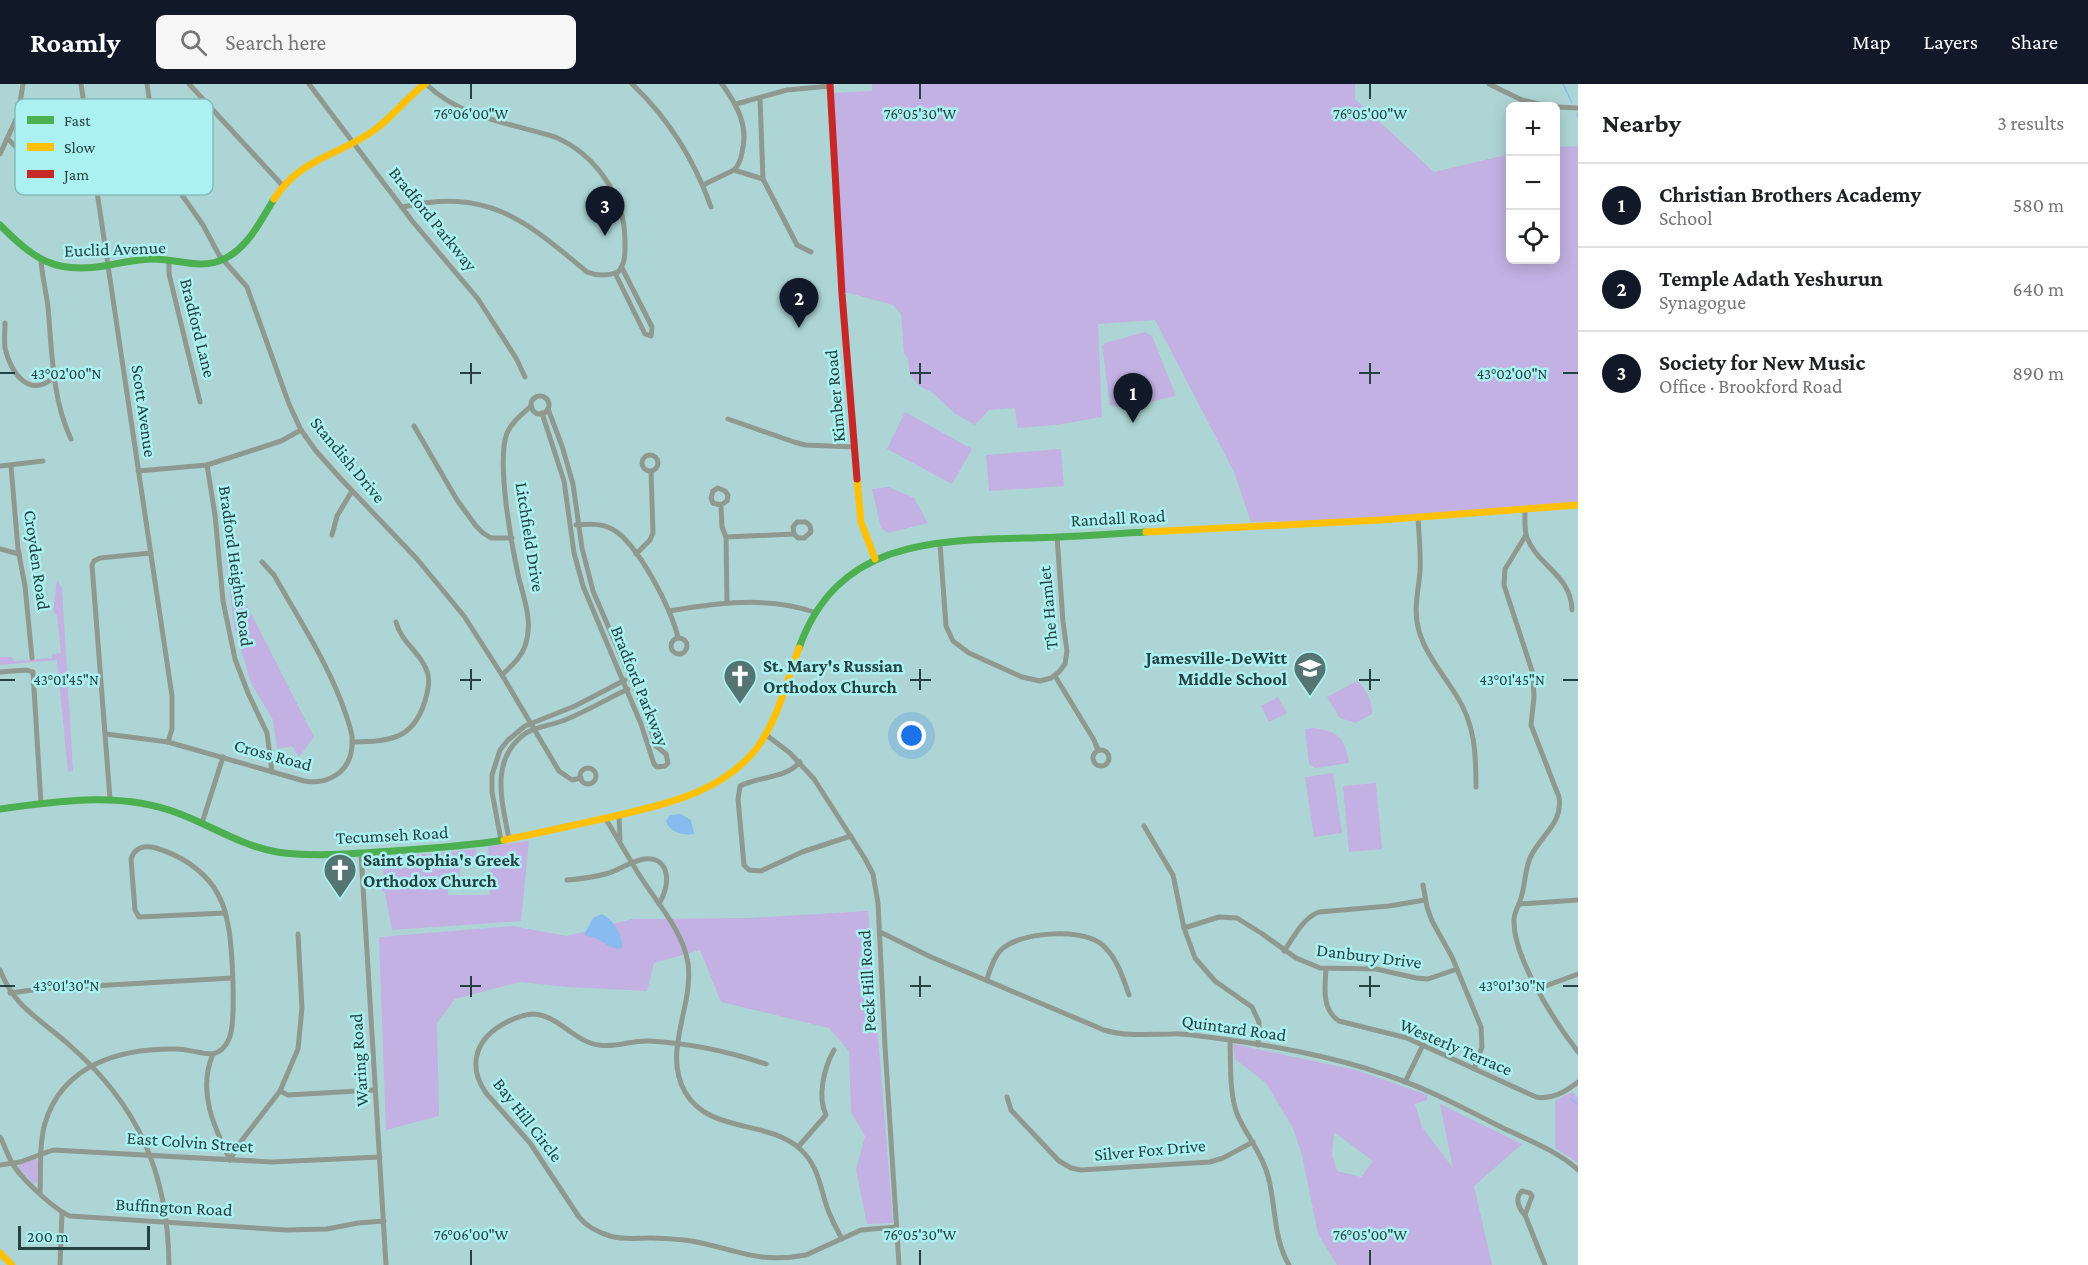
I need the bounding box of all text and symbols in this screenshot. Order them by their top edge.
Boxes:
search box [156,15,576,69]
icon: search [177,26,210,59]
text: Roamly [30,27,120,58]
text: Search here [225,30,326,55]
text: Map [1852,30,1891,54]
text: Layers [1924,30,1978,54]
text: Share [2011,30,2058,54]
legend [15,99,213,195]
map controls [1506,102,1560,264]
button: + [1506,102,1560,156]
text: 76°06'00"W [434,106,508,122]
text: 76°05'30"W [884,106,957,122]
text: 76°05'00"W [1333,106,1407,122]
text: Nearby [1602,109,1681,138]
text: Fast [64,112,91,129]
text: 3 results [1997,112,2064,134]
text: Slow [64,139,96,156]
button: − [1506,156,1560,210]
street label: Bradford Parkway [385,163,482,276]
text: Jam [62,166,89,184]
text: Christian Brothers Academy [1659,182,1921,207]
pin: 3 [586,186,624,236]
text: 1 [1618,194,1625,216]
text: 580 m [2013,194,2064,216]
text: School [1659,207,1712,229]
button: locate [1506,210,1560,264]
street label: Euclid Avenue [64,237,166,261]
text: Temple Adath Yeshurun [1659,266,1883,291]
street label: Bradford Lane [176,276,220,380]
pin: 2 [780,278,818,328]
text: 2 [1616,278,1627,300]
text: 640 m [2012,278,2064,300]
text: Synagogue [1659,291,1746,313]
street label: Kimber Road [821,348,849,443]
text: Society for New Music [1659,350,1865,375]
text: 3 [1617,362,1626,384]
text: 890 m [2012,362,2064,384]
street label: Scott Avenue [128,364,160,459]
text: 43°02'00"N [31,366,102,382]
text: 43°02'00"N [1477,366,1548,382]
pin: 1 [1114,374,1152,423]
text: Office · Brookford Road [1659,375,1843,397]
street label: Standish Drive [306,413,390,507]
street label: Litchfield Drive [511,481,549,593]
street label: Bradford Heights Road [215,484,257,648]
street label: Randall Road [1070,506,1166,530]
street label: Croyden Road [20,509,54,612]
street label: The Hamlet [1034,564,1062,651]
street label: Bradford Parkway [607,623,674,750]
place label: Jamesville-DeWitt Middle School [1144,648,1288,689]
school or university icon: Jamesville-DeWitt Middle School [1292,650,1328,697]
place label: St. Mary's Russian Orthodox Church [763,656,904,697]
church icon: St. Mary's Russian Orthodox Church [722,658,758,705]
text: 43°01'45"N [33,672,99,688]
text: 43°01'45"N [1479,672,1545,688]
your location [897,721,926,750]
street label: Cross Road [232,735,315,775]
street label: Tecumseh Road [335,822,449,848]
place label: Saint Sophia's Greek Orthodox Church [363,850,520,891]
church icon: Saint Sophia's Greek Orthodox Church [322,852,358,899]
street label: Peck Hill Road [854,929,880,1032]
street label: Danbury Drive [1315,940,1423,972]
text: 43°01'30"N [32,978,100,994]
text: 43°01'30"N [1478,978,1546,994]
street label: Quintard Road [1180,1011,1288,1045]
street label: Waring Road [346,1012,372,1107]
street label: Westerly Terrace [1397,1014,1515,1080]
street label: Bay Hill Circle [489,1074,567,1166]
street label: East Colvin Street [126,1128,255,1156]
street label: Silver Fox Drive [1093,1135,1207,1165]
street label: Buffington Road [115,1194,233,1220]
scale bar [18,1223,150,1250]
text: 76°06'00"W [434,1227,508,1243]
text: 76°05'30"W [884,1227,957,1243]
text: 76°05'00"W [1333,1227,1407,1243]
text: 200 m [27,1228,69,1245]

